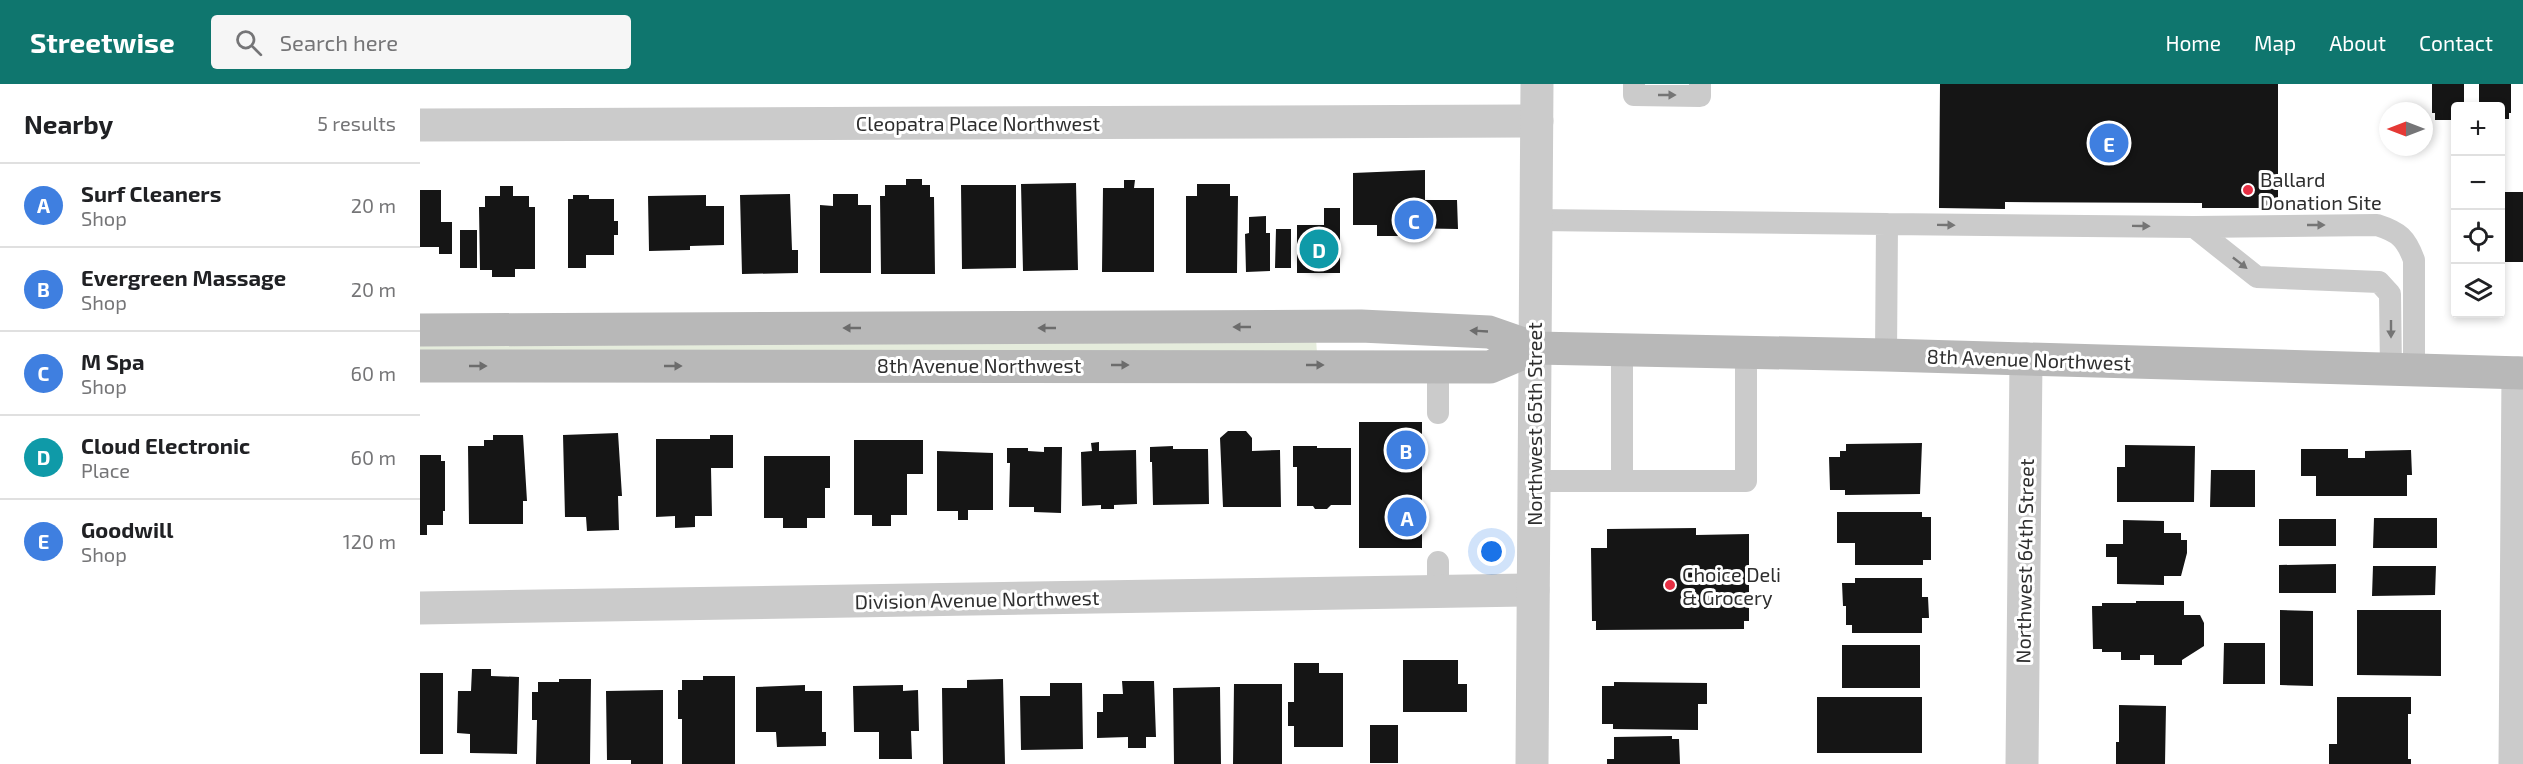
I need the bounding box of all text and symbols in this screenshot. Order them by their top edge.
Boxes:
search box [211,15,631,69]
text: Streetwise [30,25,175,59]
icon: search [232,26,265,59]
text: Search here [280,29,398,55]
text: Home [2165,30,2221,55]
text: Map [2254,30,2296,55]
text: About [2329,30,2386,55]
text: Contact [2419,30,2493,55]
one-way arrow [1657,90,1676,100]
north arrow [2379,102,2433,156]
map controls [2451,102,2505,318]
button: + [2451,102,2505,156]
text: Nearby [24,108,113,139]
text: 5 results [317,111,396,135]
street label: Cleopatra Place Northwest [856,111,1101,135]
pin: E [2090,120,2128,166]
button: − [2451,156,2505,210]
place label: Ballard Donation Site [2260,167,2382,214]
text: Surf Cleaners [81,180,221,206]
marker: Ballard Donation Site [2241,183,2255,197]
text: A [37,193,50,217]
text: 20 m [351,193,396,217]
pin: C [1394,198,1434,242]
text: Shop [81,206,127,230]
button: locate [2451,210,2505,264]
one-way arrow [1936,220,1955,229]
one-way arrow [2306,220,2325,230]
one-way arrow [2131,221,2150,231]
pin: D [1300,226,1338,272]
one-way arrow [2232,257,2248,270]
text: Evergreen Massage [81,264,286,290]
button: layers [2451,264,2505,318]
text: B [37,277,50,301]
text: 20 m [351,277,396,301]
text: Shop [81,290,127,314]
one-way arrow [2386,319,2396,338]
one-way arrow [1233,322,1252,332]
street label: Northwest 65th Street [1522,322,1546,526]
one-way arrow [843,323,862,333]
one-way arrow [1038,323,1057,333]
one-way arrow [1470,327,1489,336]
street label: 8th Avenue Northwest [1926,343,2132,375]
text: M Spa [81,348,145,374]
street label: 8th Avenue Northwest [877,353,1082,377]
one-way arrow [1111,360,1130,370]
one-way arrow [1306,360,1325,370]
text: C [38,361,49,385]
text: 60 m [351,361,396,385]
one-way arrow [469,361,488,371]
one-way arrow [664,361,683,371]
text: Shop [81,374,127,398]
pin: B [1386,428,1426,472]
text: Cloud Electronic [81,432,250,458]
text: D [37,445,50,469]
text: 60 m [351,445,396,469]
text: Place [81,458,130,482]
street label: Northwest 64th Street [2010,458,2038,664]
pin: A [1388,494,1426,540]
text: Goodwill [81,516,174,542]
text: E [38,529,49,553]
text: 120 m [343,529,396,553]
your location [1477,537,1506,566]
text: Shop [81,542,127,566]
place label: Choice Deli & Grocery [1682,562,1781,609]
marker: Choice Deli & Grocery [1663,578,1677,592]
street label: Division Avenue Northwest [854,585,1100,613]

